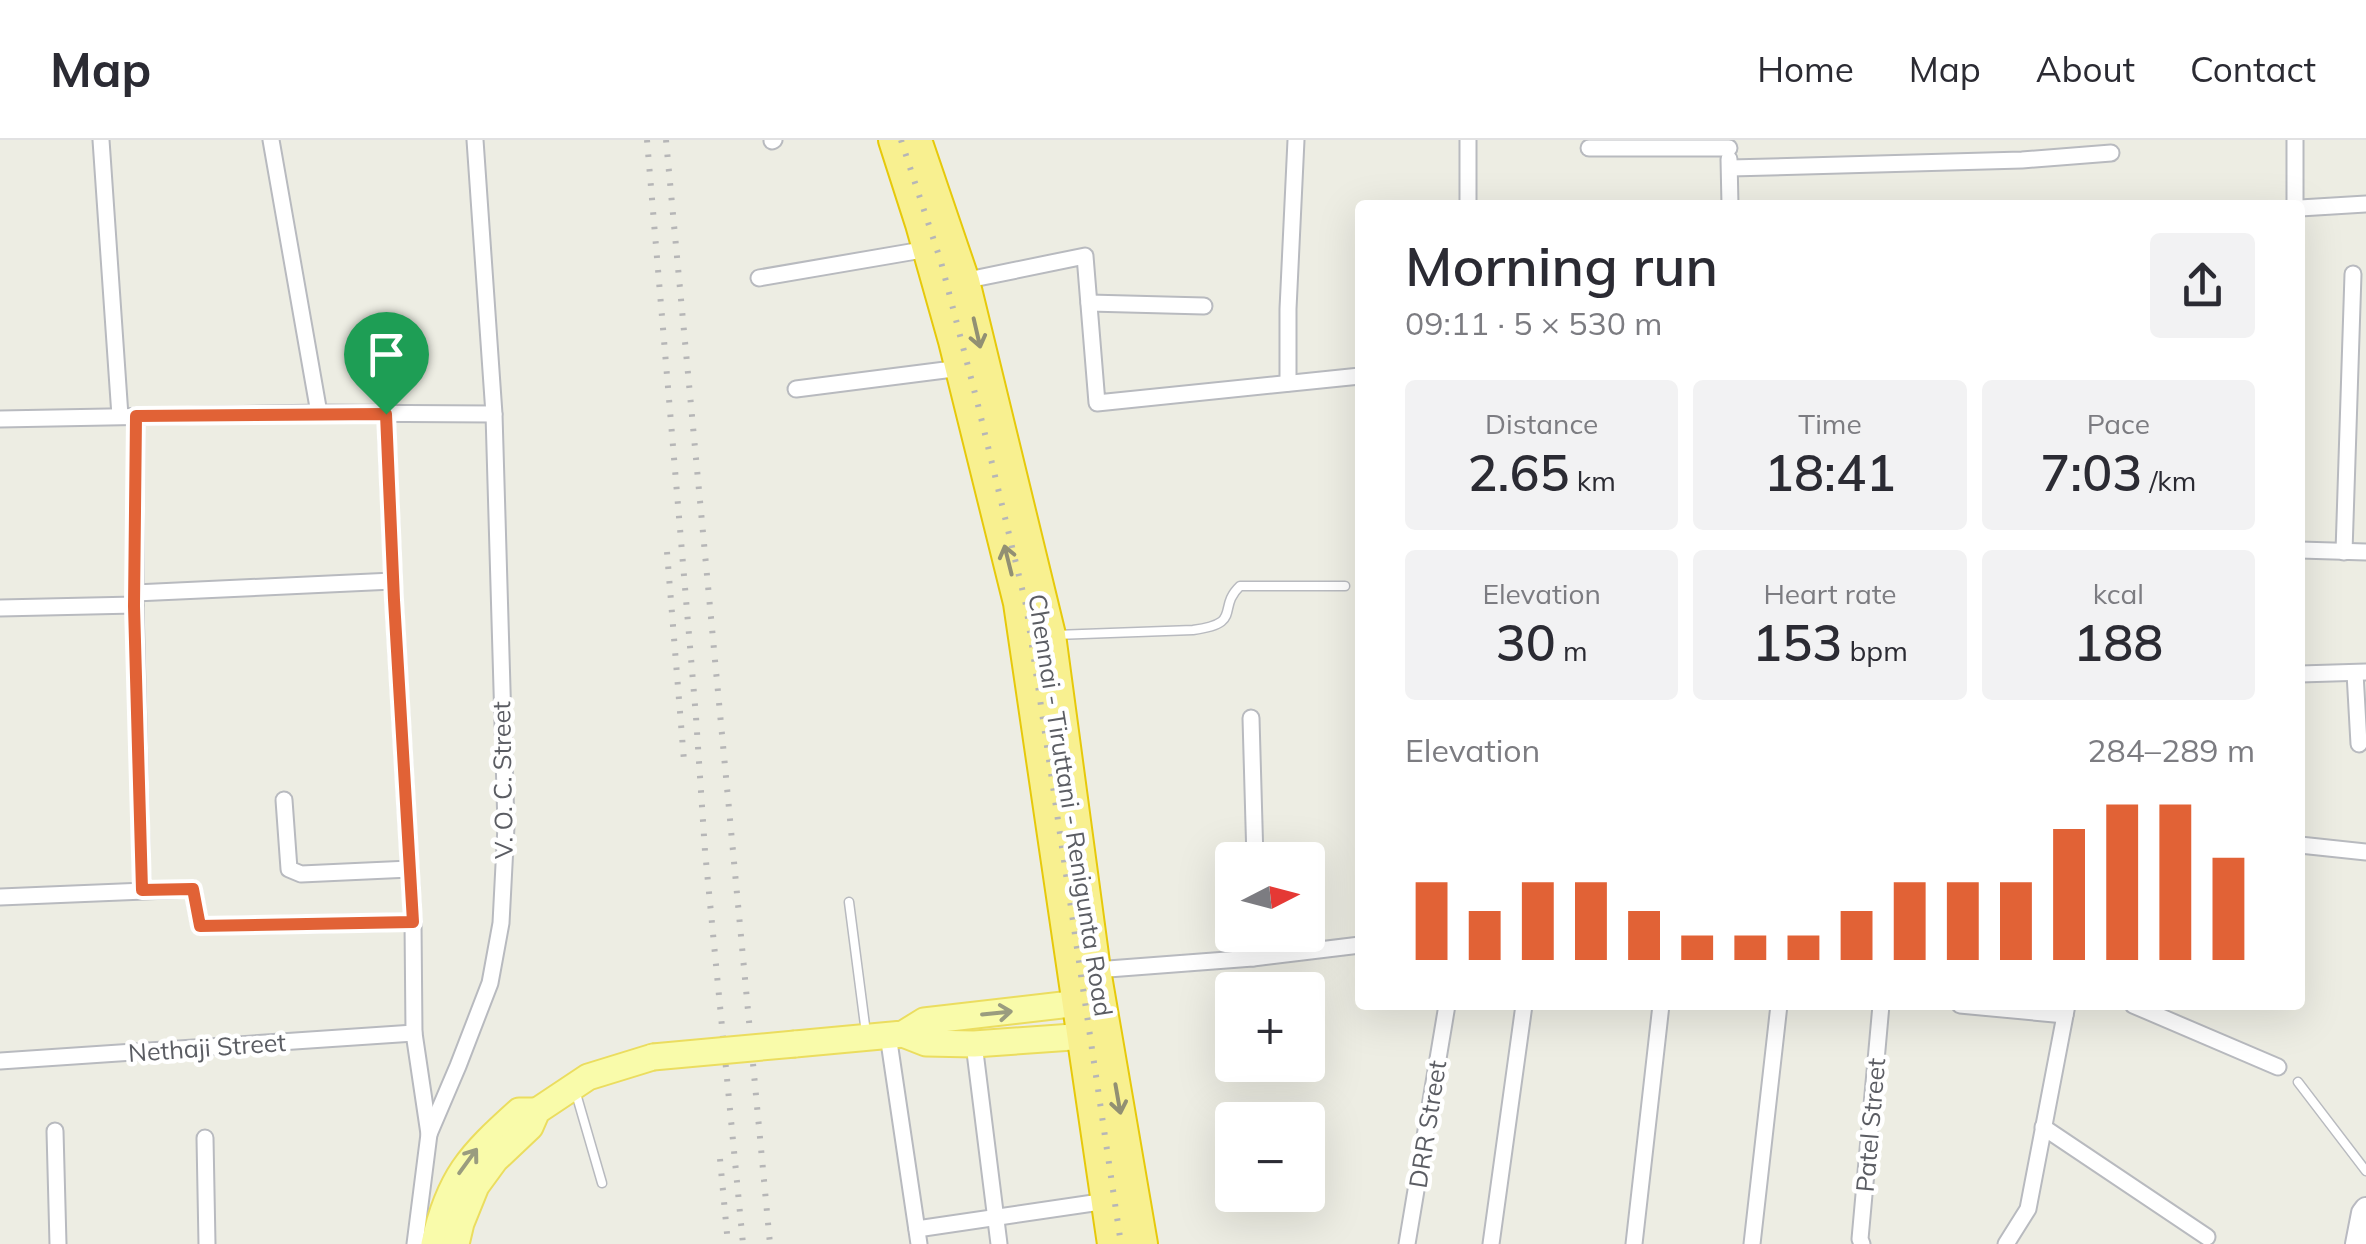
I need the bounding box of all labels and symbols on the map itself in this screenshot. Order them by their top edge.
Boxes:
pin [344,312,429,415]
one-way arrow [969,316,987,348]
one-way arrow [998,545,1016,577]
street label: Chennai - Tiruttani - Renigunta Road [1022,592,1120,1018]
street label: V. O. C. Street [485,701,519,859]
north arrow [1215,842,1325,952]
one-way arrow [980,1003,1012,1022]
street label: Nethaji Street [127,1026,287,1068]
street label: Patel Street [1849,1056,1891,1193]
street label: DRR Street [1402,1058,1452,1190]
one-way arrow [1109,1082,1128,1115]
one-way arrow [458,1148,479,1176]

